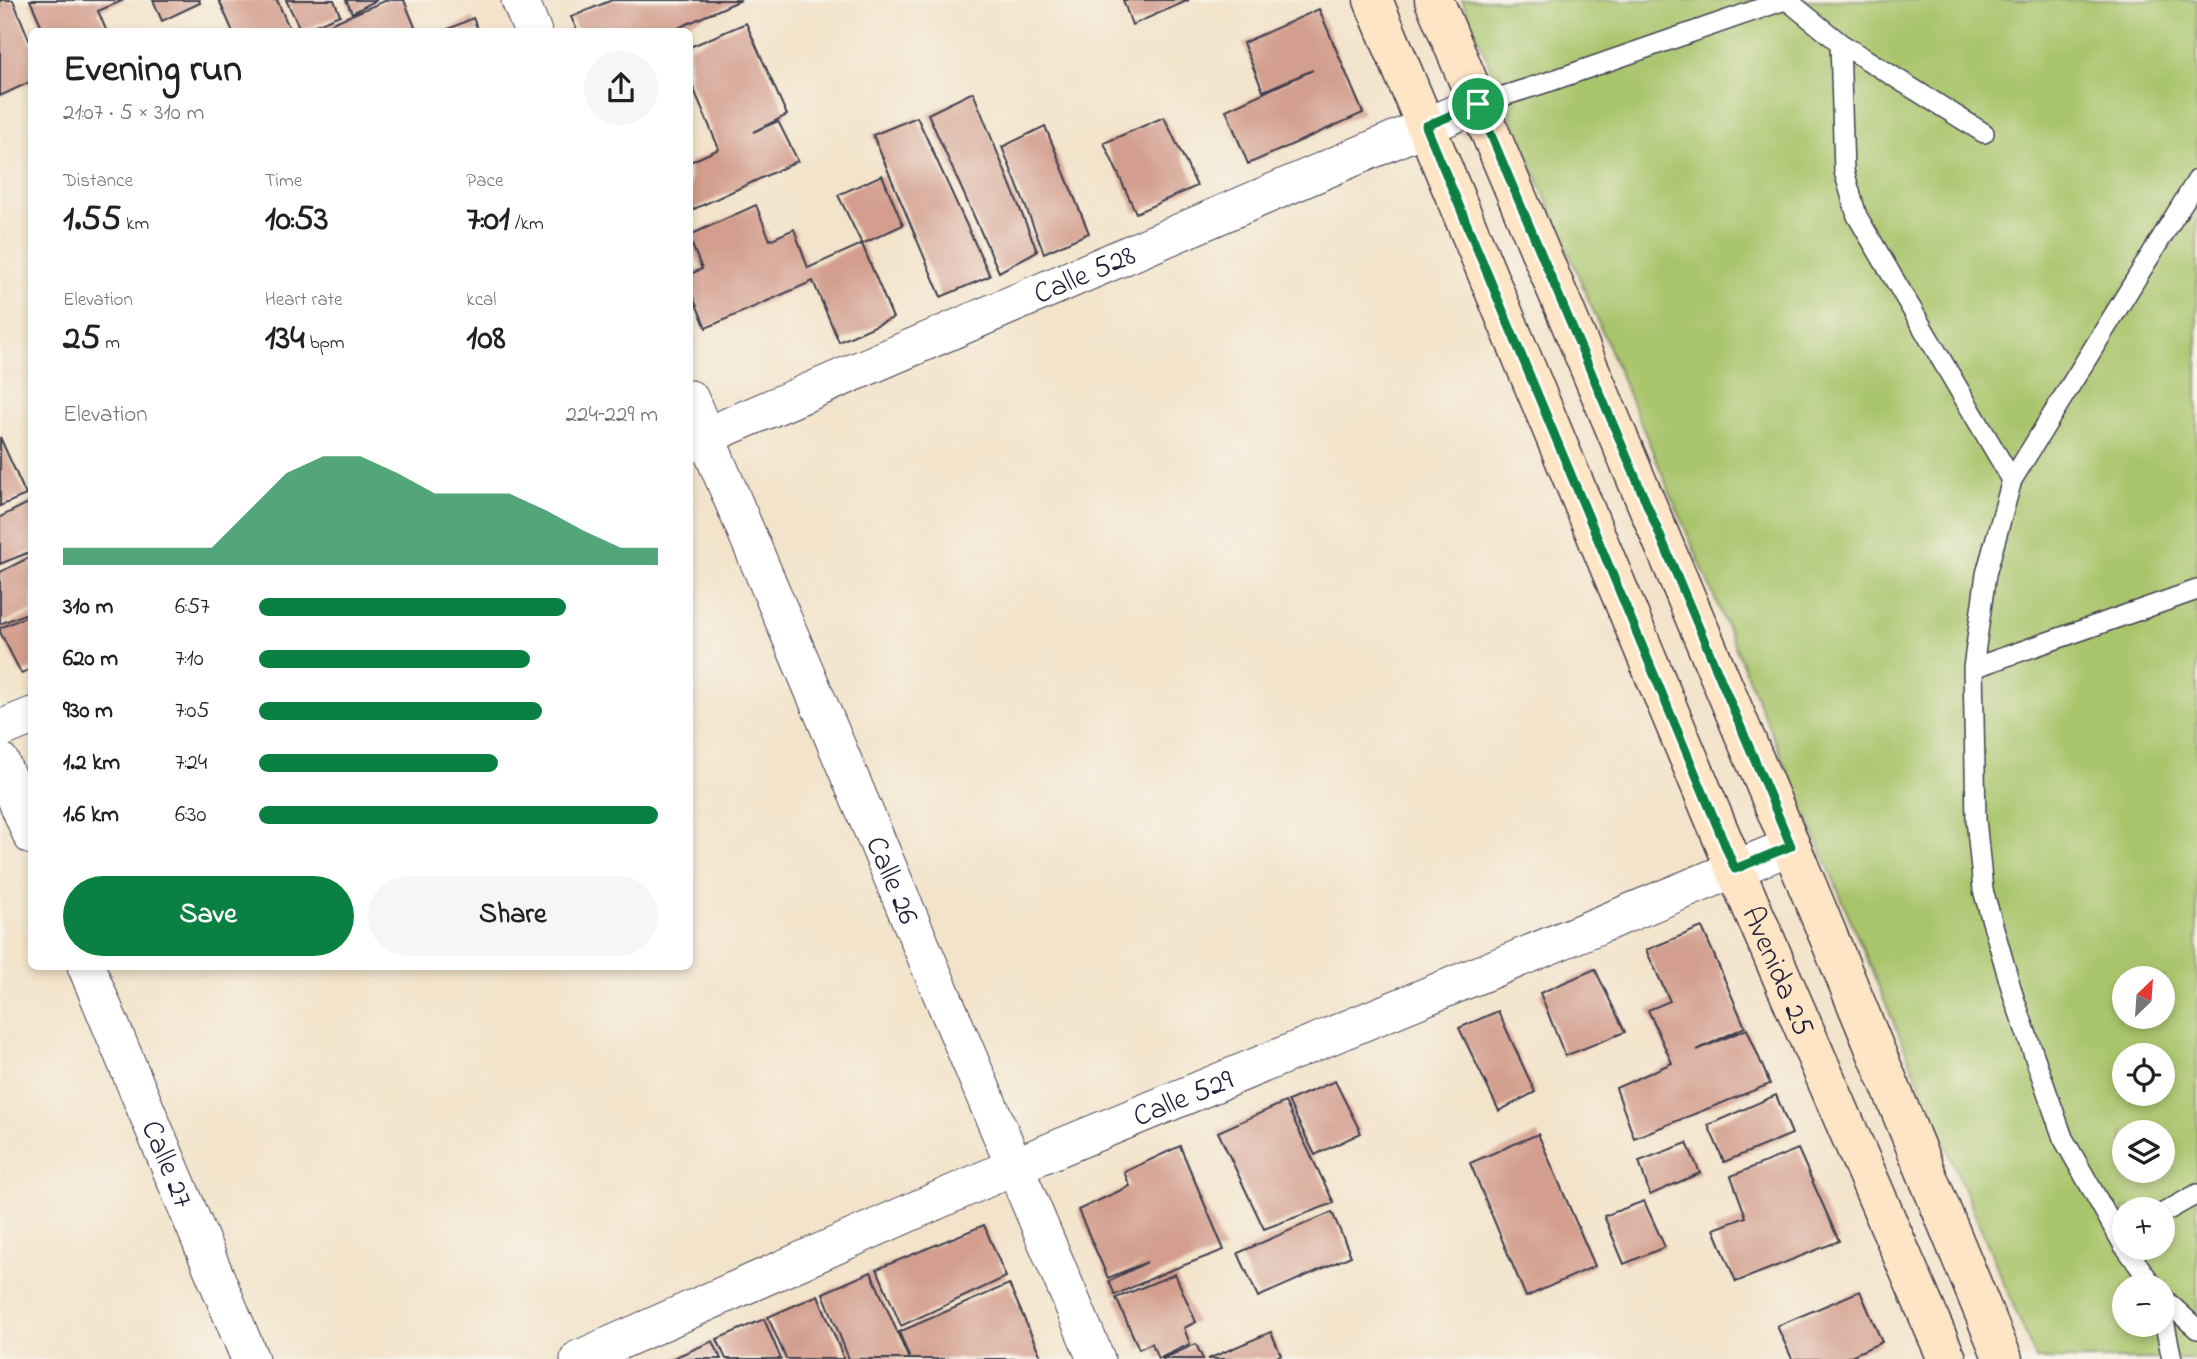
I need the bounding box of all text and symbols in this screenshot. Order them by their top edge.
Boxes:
text: Evening run [63,43,242,99]
button: share [584,51,658,125]
pin [1448,74,1508,134]
icon: arrive [1459,85,1497,123]
text: 21:07 · 5 × 310 m [63,97,204,130]
text: Distance [63,168,133,195]
text: Time [265,168,302,195]
text: Pace [466,168,503,195]
text: 1.55 [63,195,121,246]
text: 10:53 [265,195,328,246]
text: 7:01 [466,195,510,246]
text: km [121,211,149,238]
text: /km [510,211,544,238]
street label: Calle 528 [1027,235,1143,318]
text: Elevation [63,287,133,314]
text: Heart rate [265,287,343,314]
text: kcal [466,287,497,314]
text: 25 [63,314,100,365]
text: 134 [265,314,305,365]
text: 108 [466,314,506,365]
text: m [100,330,120,357]
text: bpm [305,330,345,357]
text: Elevation [63,399,148,432]
text: 224–229 m [566,399,658,432]
text: 310 m [63,591,113,624]
text: 6:57 [175,591,210,624]
text: 620 m [63,643,118,676]
text: 7:10 [175,643,204,676]
text: 930 m [63,695,113,728]
text: 7:05 [175,695,210,728]
text: 1.2 km [63,747,120,780]
text: 7:24 [175,747,207,780]
text: 1.6 km [63,799,119,832]
text: 6:30 [175,799,207,832]
street label: Calle 26 [852,830,929,932]
button: Save [63,876,354,956]
button: Share [368,876,658,956]
street label: Avenida 25 [1729,900,1824,1043]
north arrow [2112,966,2175,1029]
map controls [2112,966,2175,1337]
button: locate [2112,1043,2175,1106]
street label: Calle 529 [1127,1059,1241,1140]
street label: Calle 27 [128,1114,203,1215]
button: layers [2112,1120,2175,1183]
button: + [2112,1197,2175,1260]
button: − [2112,1274,2175,1337]

